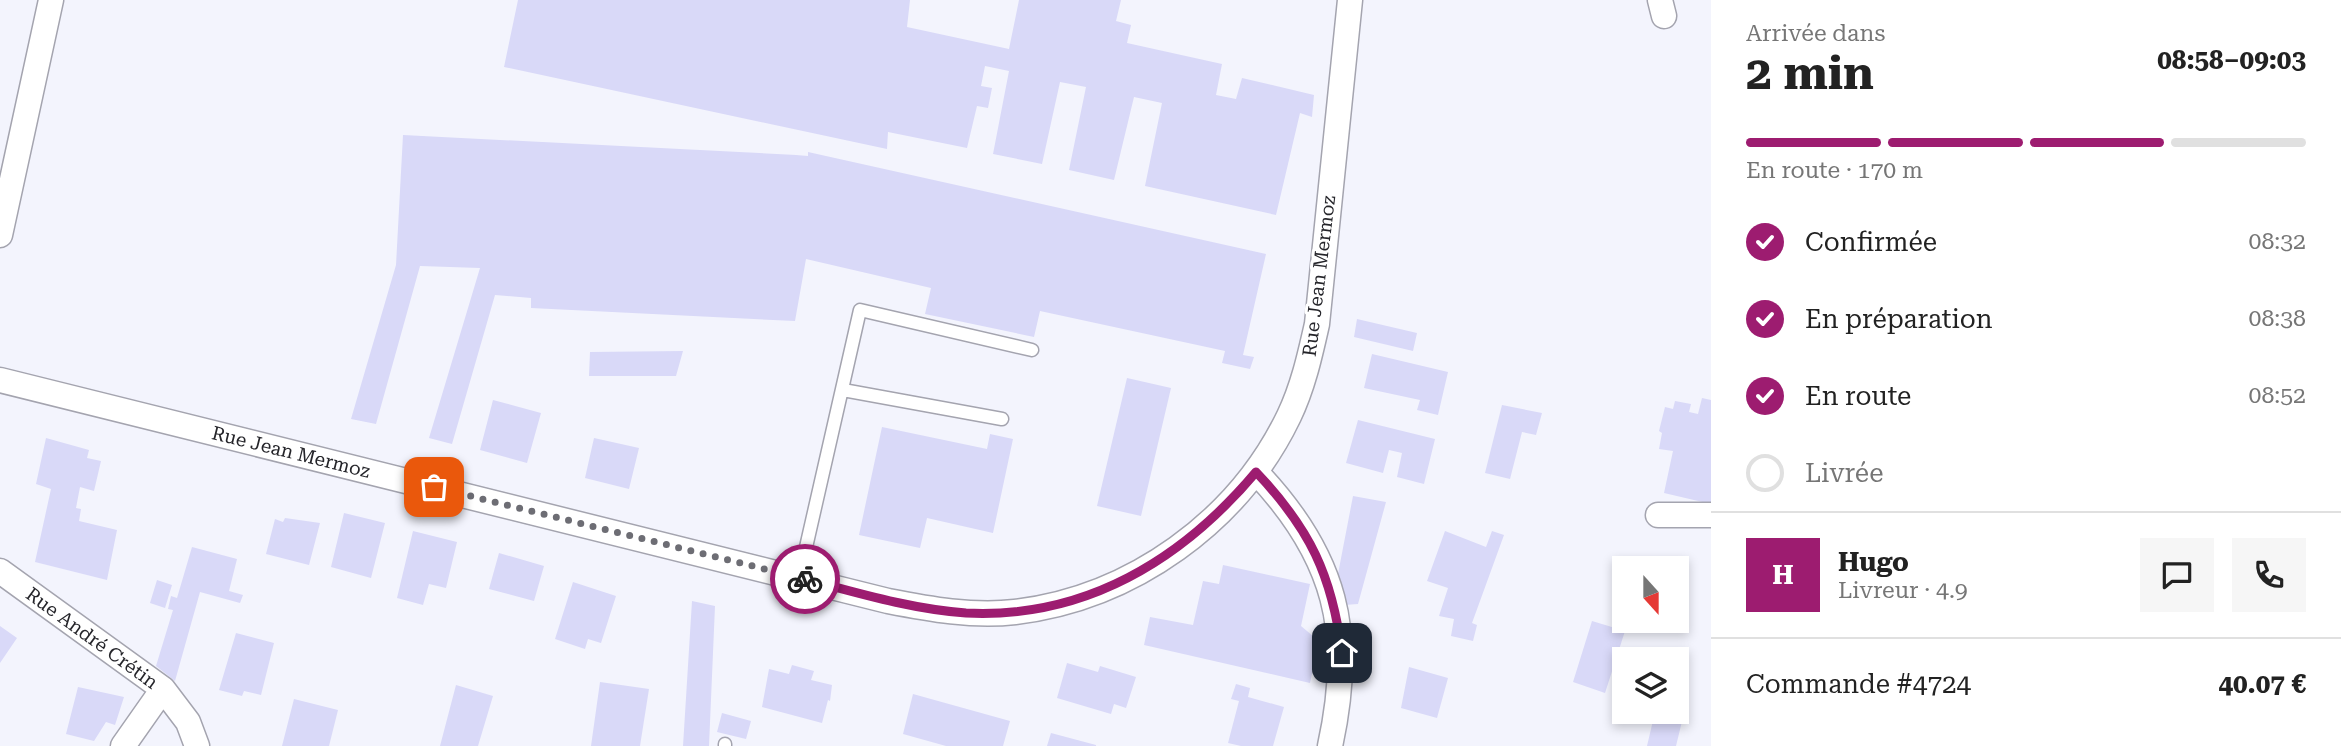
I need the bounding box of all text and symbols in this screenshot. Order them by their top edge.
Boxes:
text: Arrivée dans [1746,20,1885,47]
text: 08:58–09:03 [2157,45,2306,75]
text: 2 min [1746,46,1874,100]
text: En route · 170 m [1746,157,1923,184]
street label: Rue Jean Mermoz [1298,194,1340,358]
icon: check [1746,223,1784,261]
text: Confirmée [1805,227,1937,257]
text: 08:32 [2249,228,2306,255]
icon: check [1746,300,1784,338]
text: En préparation [1805,304,1993,334]
text: 08:38 [2249,305,2306,332]
icon: check [1746,377,1784,415]
text: En route [1805,381,1911,411]
text: 08:52 [2249,382,2306,409]
street label: Rue Jean Mermoz [210,421,373,483]
pin [404,457,464,517]
text: Livrée [1805,458,1884,488]
icon: bag [415,468,453,506]
button: chat [2140,538,2214,612]
button: phone [2232,538,2306,612]
courier [770,544,840,614]
text: Hugo [1838,547,1909,577]
north arrow [1612,556,1689,634]
map controls [1612,556,1689,724]
icon: bike [786,560,824,598]
text: H [1772,560,1794,590]
text: Livreur · 4.9 [1838,577,1968,604]
street label: Rue André Crétin [21,582,163,694]
pin [1312,623,1372,683]
icon: home [1323,634,1361,672]
button: layers [1612,647,1689,724]
text: Commande #4724 [1746,669,1971,699]
text: 40.07 € [2218,669,2306,699]

